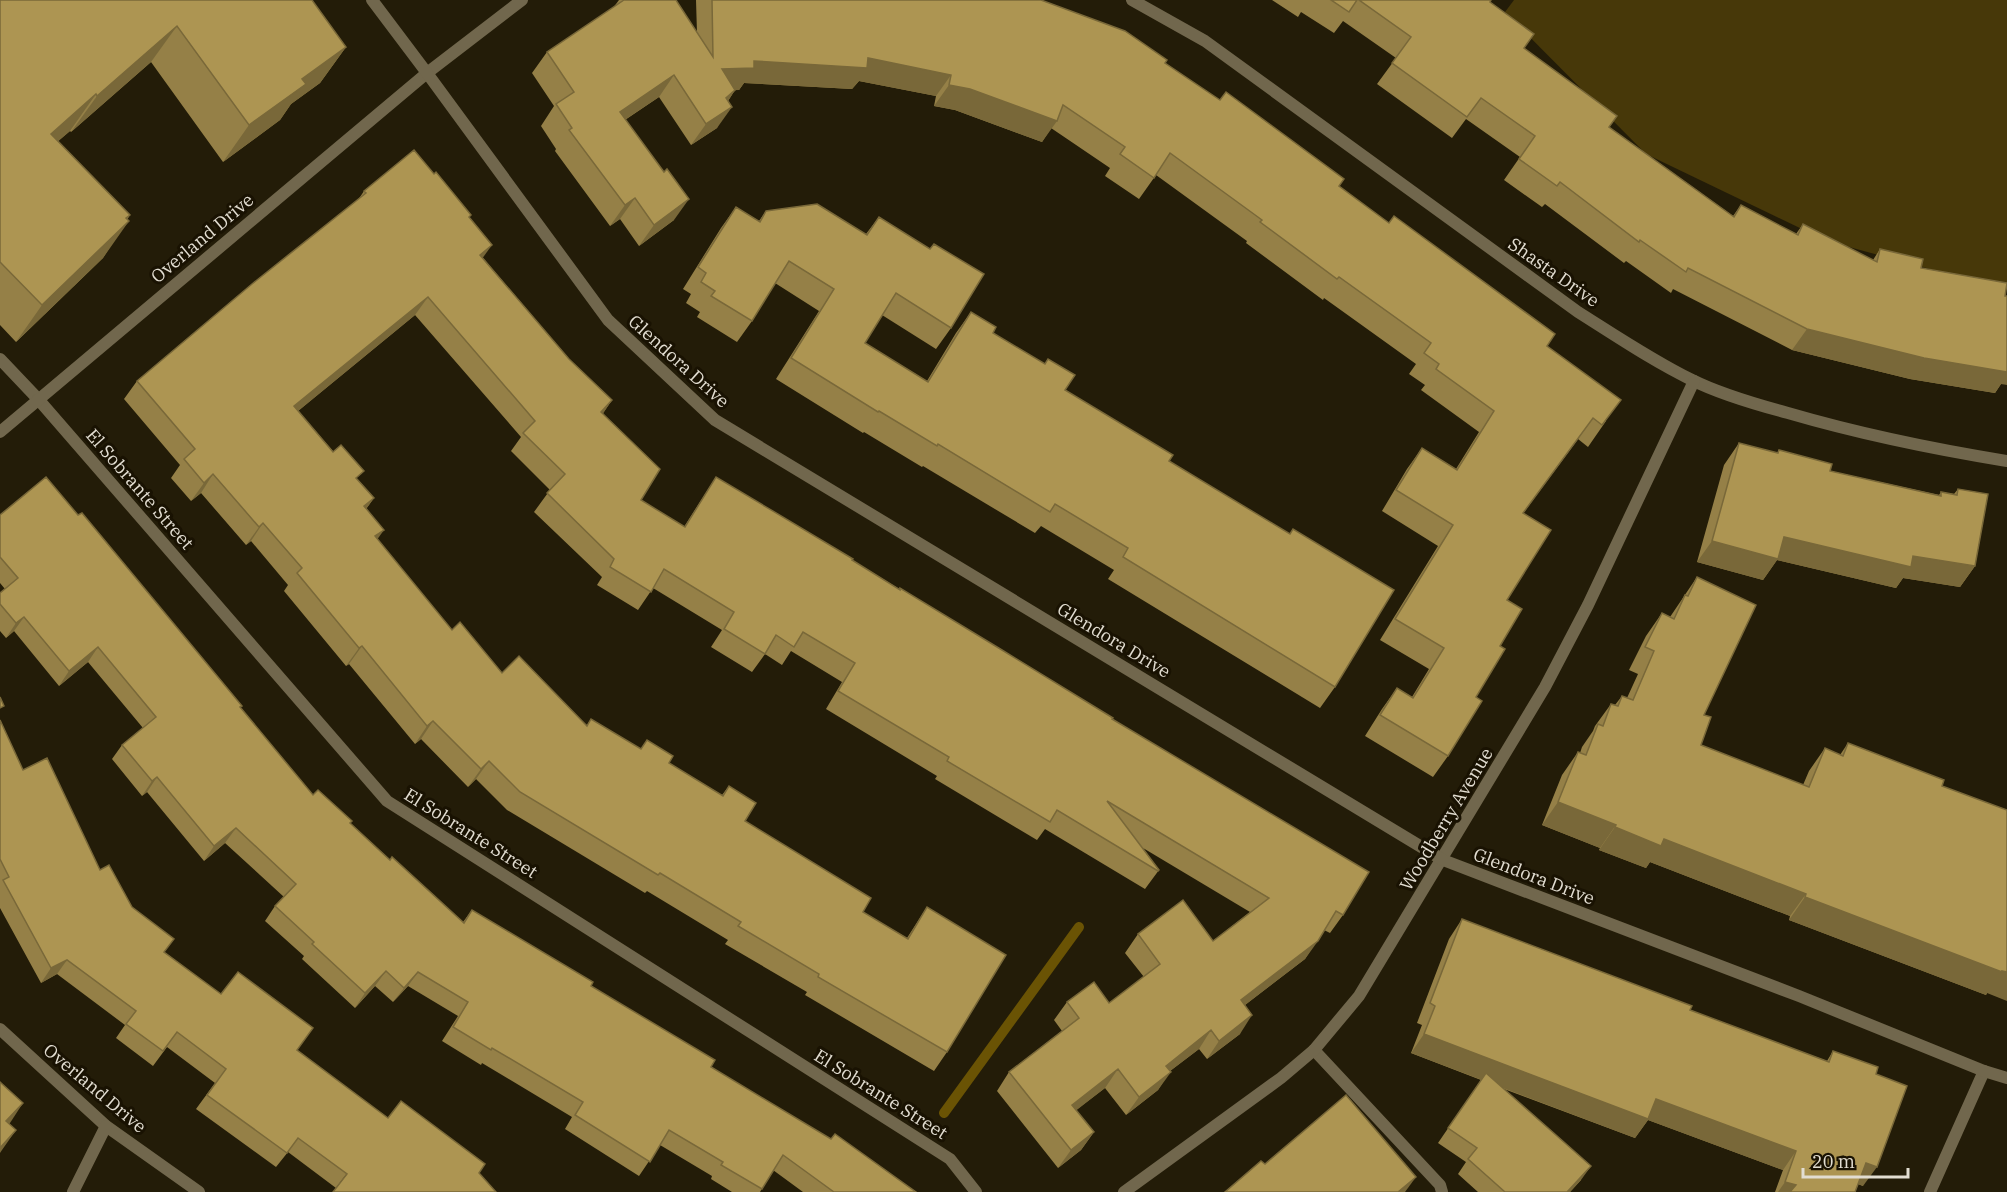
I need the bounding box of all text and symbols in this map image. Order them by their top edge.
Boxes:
street label: Overland Drive [146,188,258,288]
street label: Shasta Drive [1504,232,1604,312]
street label: Glendora Drive [624,310,734,412]
street label: El Sobrante Street [81,424,199,554]
street label: Glendora Drive [1053,597,1175,683]
street label: Woodberry Avenue [1394,743,1498,895]
street label: El Sobrante Street [400,783,542,883]
street label: Glendora Drive [1470,842,1598,910]
street label: Overland Drive [39,1038,151,1138]
street label: El Sobrante Street [810,1044,952,1144]
scale bar [1803,1141,1908,1179]
text: 20 m [1812,1150,1855,1173]

